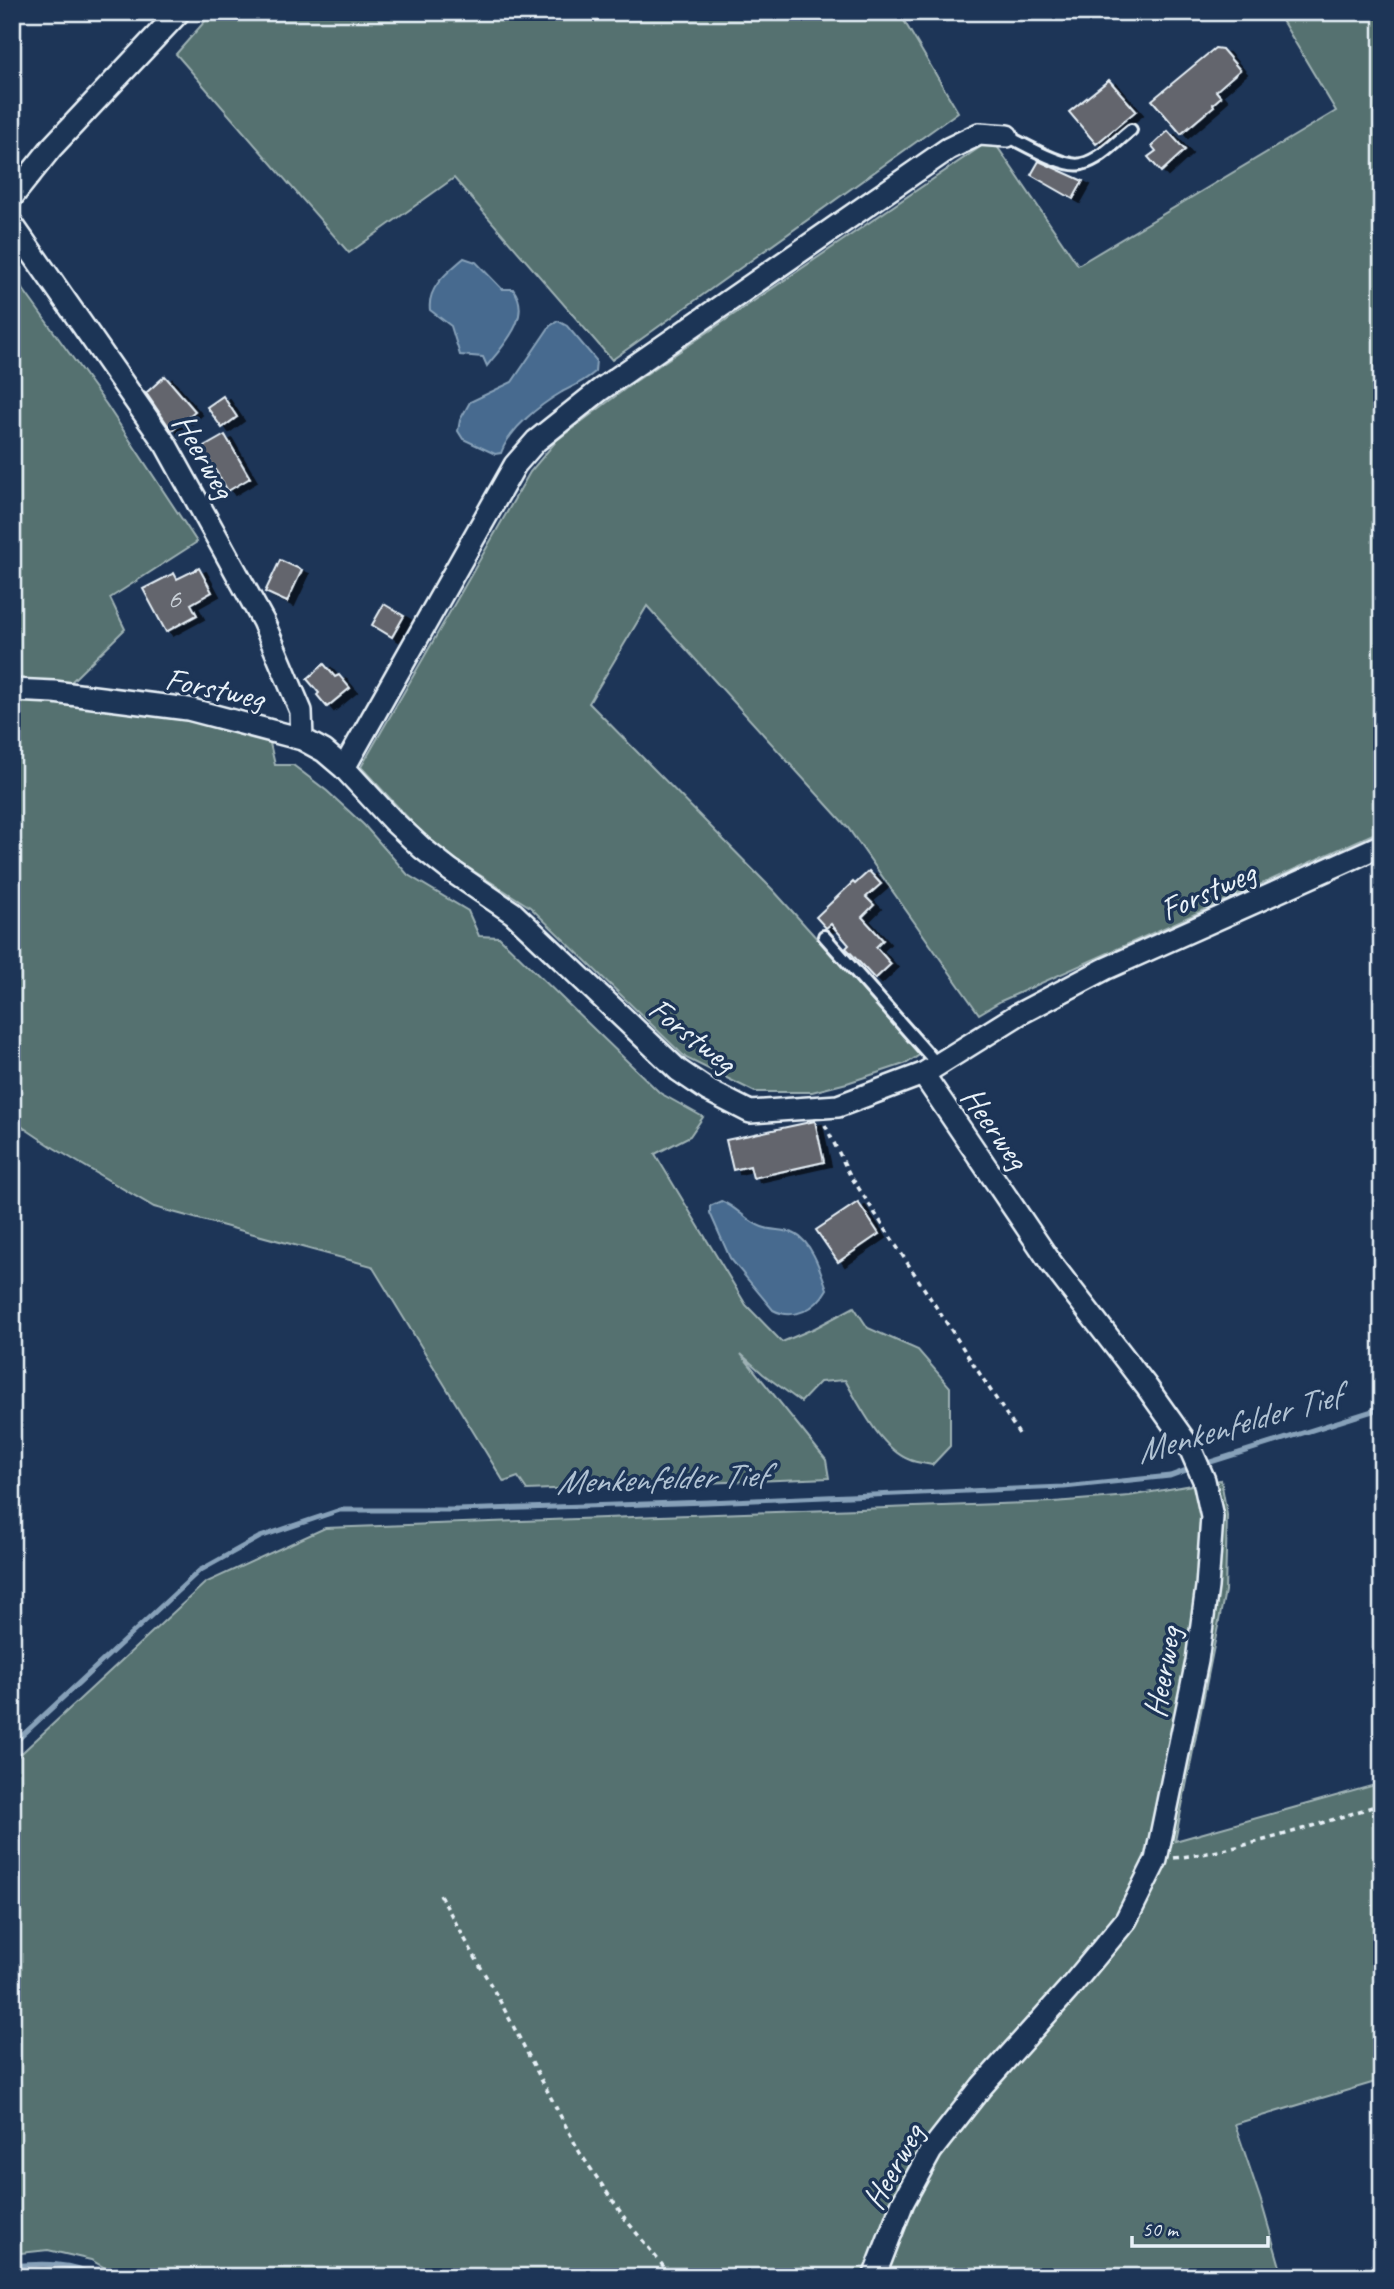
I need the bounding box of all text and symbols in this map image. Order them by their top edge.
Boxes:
street label: Heerweg [163,405,246,508]
house number: 6 [167,579,182,617]
street label: Forstweg [162,657,270,719]
street label: Forstweg [1153,851,1263,930]
street label: Forstweg [640,988,746,1083]
street label: Heerweg [952,1078,1040,1179]
water label: Menkenfelder Tief [1131,1369,1358,1474]
water label: Menkenfelder Tief [555,1452,780,1505]
street label: Heerweg [1133,1621,1191,1721]
street label: Heerweg [852,2114,935,2217]
scale bar [1132,2205,1268,2249]
text: 50 m [1142,2216,1180,2242]

